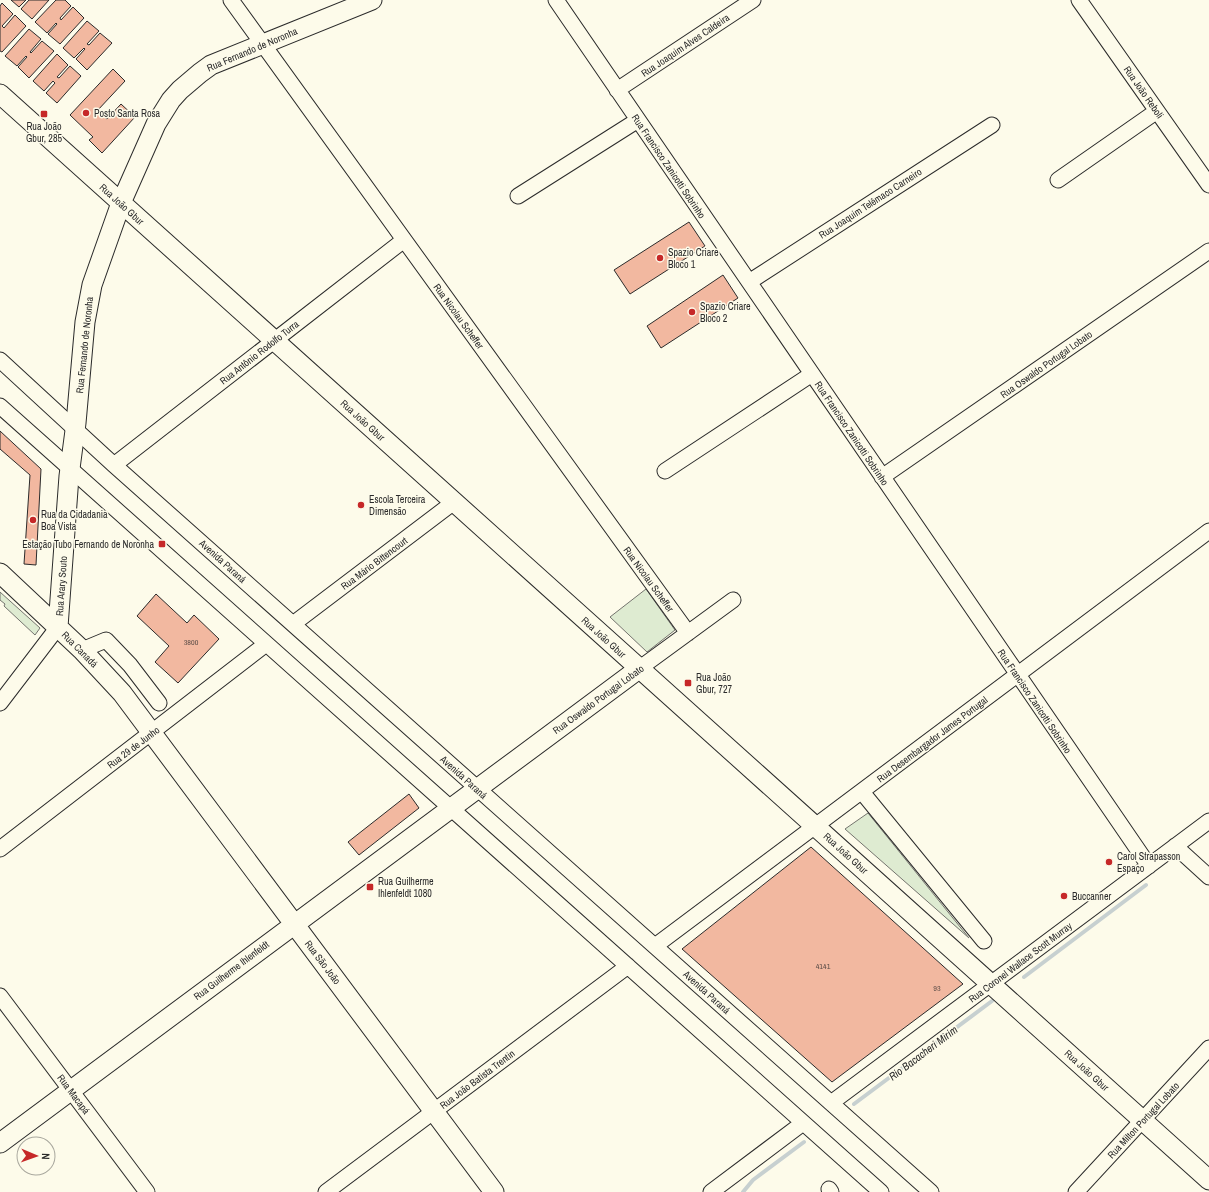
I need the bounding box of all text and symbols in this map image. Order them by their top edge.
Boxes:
street label: Rua Joaquim Alves Caldeira [639,11,732,80]
street label: Rua Fernando de Noronha [205,24,300,74]
street label: Rua João Reboli [1121,64,1166,121]
place label: Posto Santa Rosa [94,107,161,120]
marker: Posto Santa Rosa [81,108,91,118]
marker: Rua João Gbur, 285 [39,109,49,119]
street label: Rua Francisco Zanicotti Sobrinho [629,112,709,221]
place label: Rua João Gbur, 285 [26,120,62,145]
street label: Rua Joaquim Telêmaco Carneiro [816,165,925,242]
street label: Rua João Gbur [97,181,147,228]
place label: Spazio Criare Bloco 1 [668,246,719,271]
marker: Spazio Criare Bloco 1 [655,253,665,263]
street label: Rua Nicolau Scheffer [430,281,487,352]
street label: Rua Fernando de Noronha [73,296,96,394]
place label: Spazio Criare Bloco 2 [700,300,751,325]
marker: Spazio Criare Bloco 2 [687,307,697,317]
street label: Rua Antônio Rodolfo Turra [217,317,302,387]
street label: Rua Oswaldo Portugal Lobato [998,327,1095,401]
street label: Rua Francisco Zanicotti Sobrinho [812,379,892,488]
street label: Rua João Gbur [338,397,388,444]
place label: Escola Terceira Dimensão [369,493,426,518]
marker: Escola Terceira Dimensão [356,500,366,510]
place label: Rua da Cidadania Boa Vista [41,508,108,533]
marker: Rua da Cidadania Boa Vista [28,515,38,525]
street label: Rua Mário Bittencourt [338,534,411,593]
street label: Avenida Paraná [196,536,249,586]
place label: Estação Tubo Fernando de Noronha [22,538,154,551]
marker: Estação Tubo Fernando de Noronha [157,539,167,549]
street label: Rua Nicolau Scheffer [620,544,677,615]
street label: Rua Arary Souto [53,555,70,617]
street label: Rua João Gbur [579,614,629,661]
street label: Rua Canadá [59,628,101,671]
house number: 3800 [184,637,199,647]
street label: Rua Francisco Zanicotti Sobrinho [995,647,1075,756]
street label: Rua Oswaldo Portugal Lobato [550,662,647,737]
place label: Rua João Gbur, 727 [696,671,732,696]
marker: Rua João Gbur, 727 [683,678,693,688]
street label: Rua Desembargador James Portugal [874,693,990,785]
street label: Rua 29 de Junho [104,723,163,771]
street label: Avenida Paraná [437,752,490,802]
street label: Rua João Gbur [821,830,871,877]
place label: Carol Strapasson Espaço [1117,850,1180,875]
marker: Carol Strapasson Espaço [1104,857,1114,867]
place label: Rua Guilherme Ihlenfeldt 1080 [378,875,434,900]
marker: Rua Guilherme Ihlenfeldt 1080 [365,882,375,892]
place label: Buccanner [1072,890,1111,903]
marker: Buccanner [1059,891,1069,901]
street label: Rua Coronel Wallace Scott Murray [966,919,1075,1005]
street label: Rua Guilherme Ihlenfeldt [191,937,272,1003]
street label: Rua São João [302,938,344,987]
house number: 4141 [816,961,831,971]
street label: Avenida Paraná [680,967,733,1017]
house number: 93 [933,983,941,993]
water label: Rio Bacacheri Mirim [886,1022,961,1083]
street label: Rua João Batista Trentin [437,1047,517,1112]
street label: Rua João Gbur [1062,1047,1112,1094]
street label: Rua Macapá [54,1072,93,1117]
street label: Rua Milton Portugal Lobato [1105,1079,1182,1161]
north arrow [16,1136,56,1176]
text: N [39,1153,53,1160]

